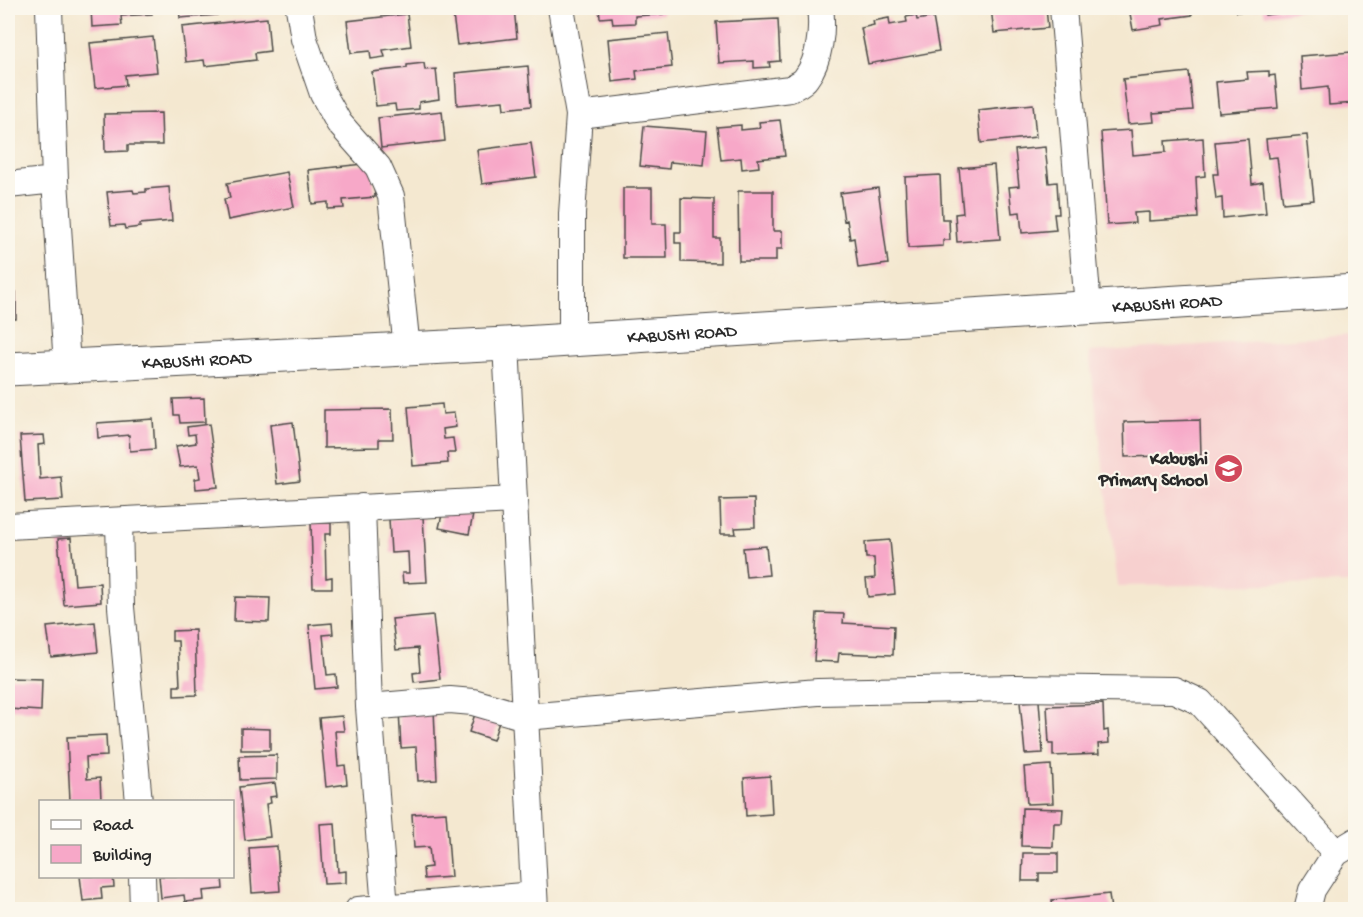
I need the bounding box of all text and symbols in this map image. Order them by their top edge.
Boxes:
street label: KABUSHI ROAD [1112,291,1223,319]
street label: KABUSHI ROAD [627,322,738,349]
street label: KABUSHI ROAD [141,349,253,375]
place label: Kabushi Primary School [1098,450,1208,492]
school or university icon: Kabushi Primary School [1213,452,1245,484]
legend [39,800,234,878]
text: Road [93,816,134,837]
text: Building [92,846,152,867]

